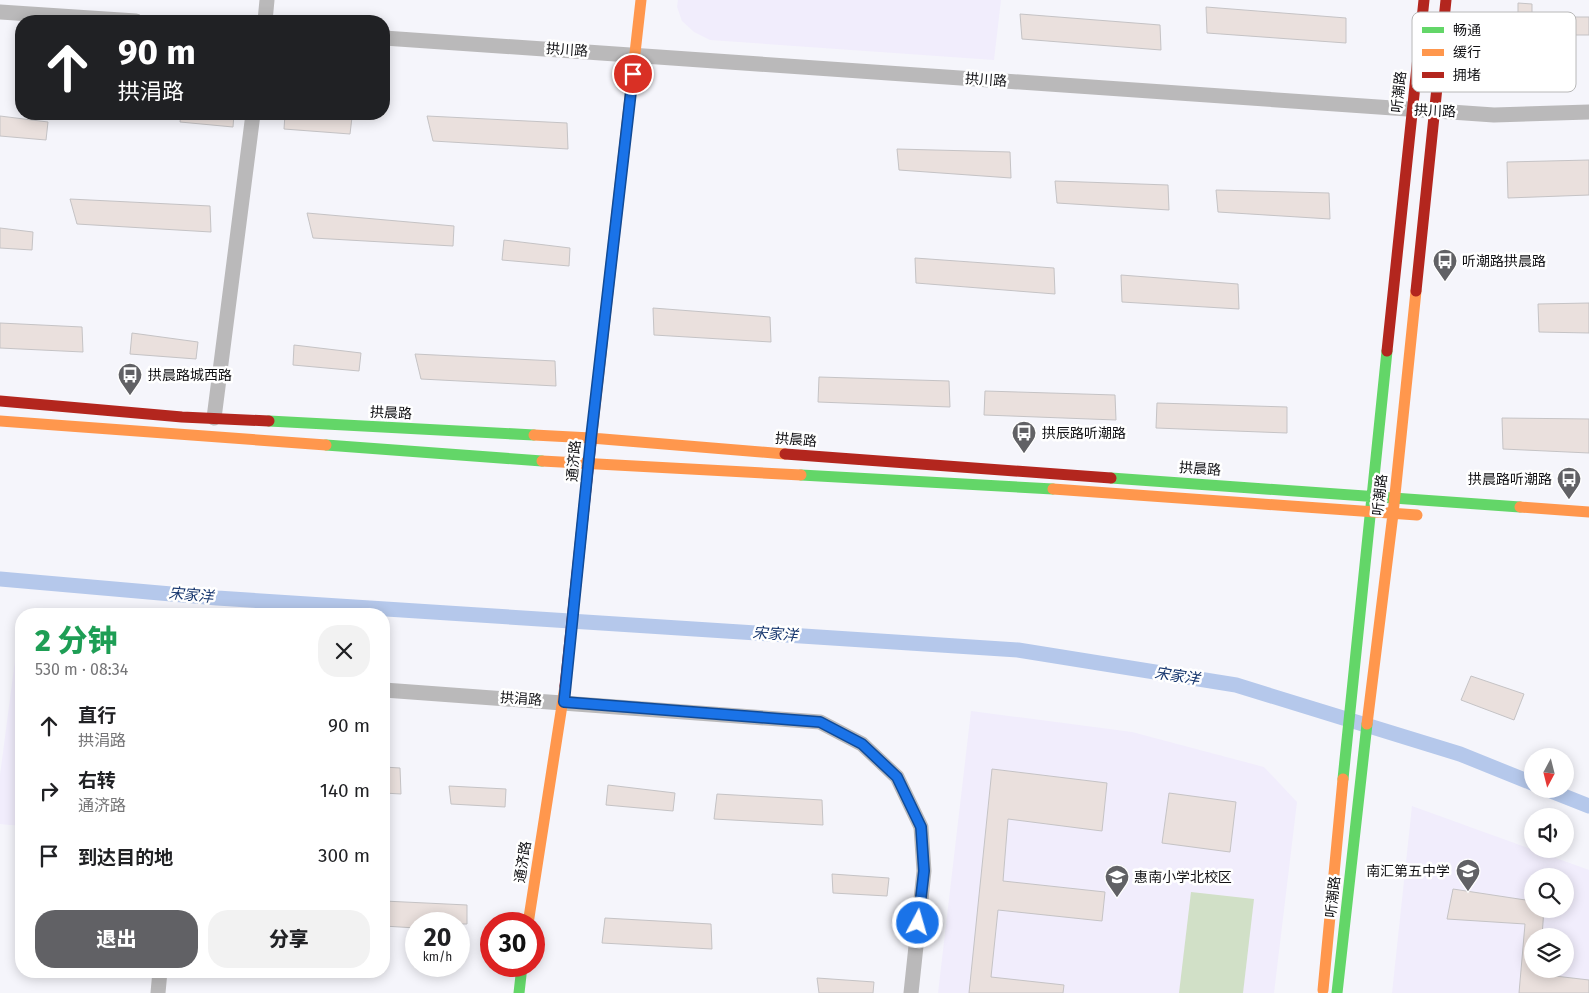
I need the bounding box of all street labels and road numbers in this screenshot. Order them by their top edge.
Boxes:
street label: 拱川路 [545,40,589,60]
street label: 拱川路 [964,70,1008,90]
street label: 听潮路 [1388,70,1410,114]
street label: 拱川路 [1414,101,1456,121]
street label: 拱晨路 [370,403,412,423]
street label: 拱晨路 [774,430,818,450]
street label: 通济路 [564,439,584,483]
street label: 拱晨路 [1178,459,1222,479]
street label: 听潮路 [1369,473,1391,517]
street label: 拱涓路 [499,689,543,709]
street label: 通济路 [511,840,535,884]
street label: 听潮路 [1322,875,1344,919]

